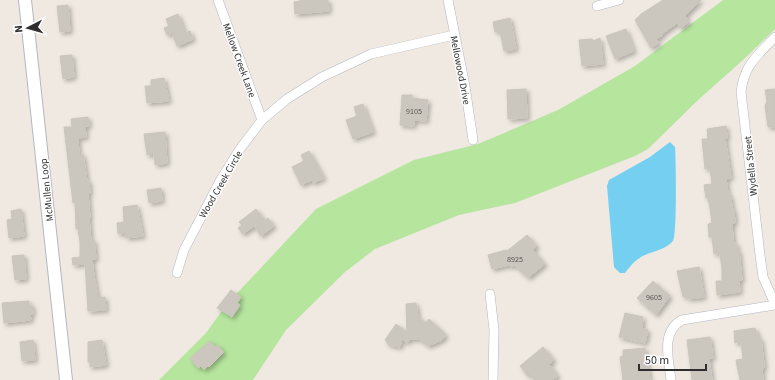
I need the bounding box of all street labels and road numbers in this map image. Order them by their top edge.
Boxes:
street label: Mellow Creek Lane [219,21,259,100]
street label: Mellowood Drive [446,35,474,106]
street label: Wydella Street [741,135,761,197]
street label: Wood Creek Circle [196,148,246,221]
street label: McMullen Loop [37,157,57,222]

